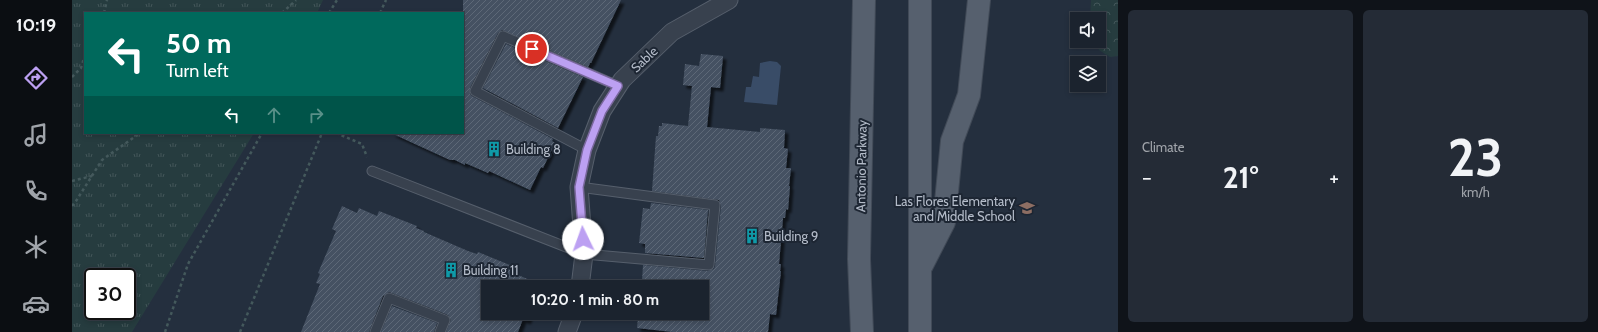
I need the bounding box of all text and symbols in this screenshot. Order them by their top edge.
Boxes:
map controls [1070,12,1106,92]
button: sound [1070,12,1106,48]
text: 10:19 [16,14,56,36]
text: 50 m [166,26,231,60]
icon: left [100,28,152,80]
pin [515,32,549,66]
icon: arrive [521,38,543,60]
street label: Sable [627,42,661,75]
button: layers [1070,56,1106,92]
text: Turn left [166,60,229,82]
icon: directions [22,64,50,92]
icon: left [221,104,243,126]
icon: ahead [263,104,285,126]
icon: right [305,104,327,126]
street label: Antonio Parkway [852,119,870,212]
icon: music [22,121,50,149]
text: 23 [1448,126,1503,189]
text: Climate [1142,139,1184,155]
building icon: Building 8 [485,140,503,158]
place label: Building 8 [506,141,561,157]
text: 21° [1223,159,1258,196]
text: − [1142,164,1152,191]
text: + [1329,164,1339,191]
icon: phone [22,177,50,205]
text: km/h [1461,184,1490,200]
place label: Las Flores Elementary and Middle School [895,193,1015,224]
school or university icon: Las Flores Elementary and Middle School [1018,199,1036,217]
position arrow [562,218,604,260]
building icon: Building 9 [743,227,761,245]
place label: Building 9 [764,228,818,244]
icon: climate [22,233,50,261]
building icon: Building 11 [442,261,460,279]
place label: Building 11 [463,262,518,278]
speed limit sign: 30 [84,268,136,320]
icon: car [22,290,50,318]
text: 10:20 · 1 min · 80 m [531,291,659,309]

